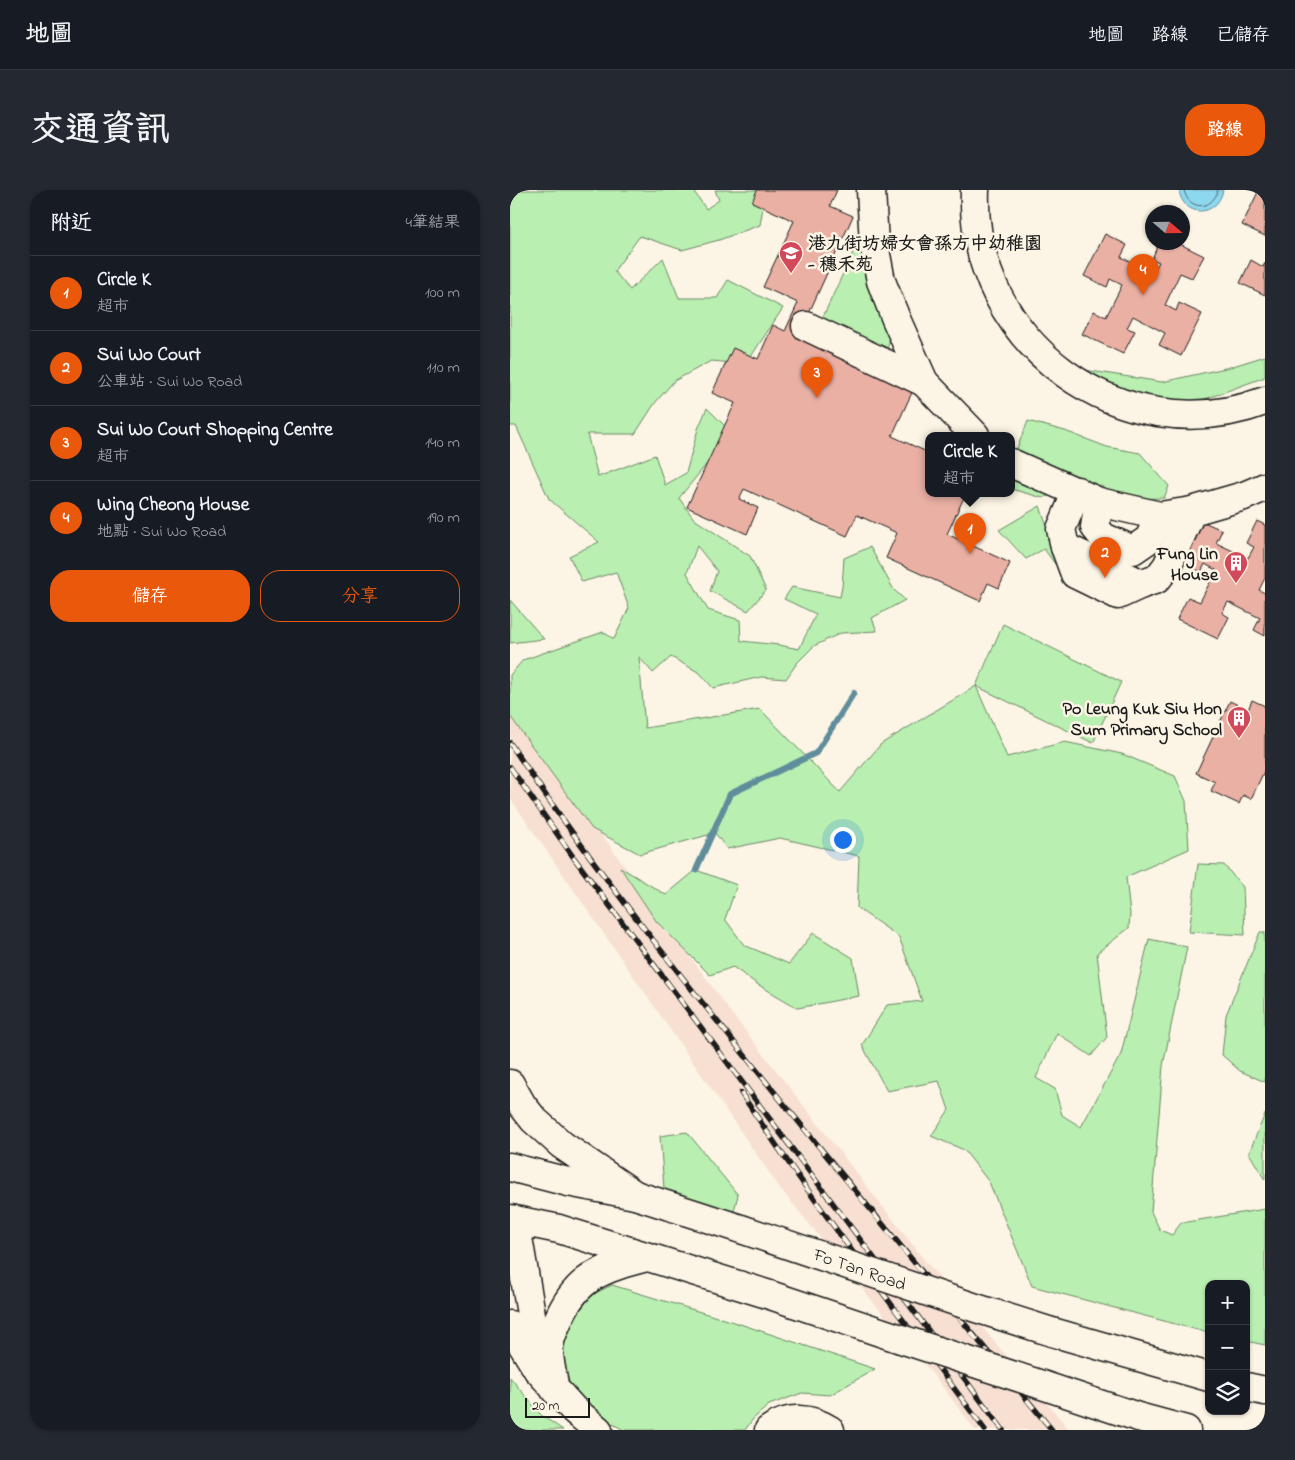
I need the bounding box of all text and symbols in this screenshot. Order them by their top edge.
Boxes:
text: 地圖 [25,18,73,53]
text: 地圖 [1088,23,1124,49]
text: 路線 [1152,23,1188,49]
text: 已儲存 [1216,23,1270,49]
button: 路線 [1185,104,1265,156]
text: 交通資訊 [30,106,170,157]
north arrow [1145,205,1190,250]
text: 附近 [50,209,92,239]
text: 4筆結果 [405,211,460,235]
place label: 港九街坊婦女會孫方中幼稚園 - 穗禾苑 [807,232,1042,279]
school or university icon: 港九街坊婦女會孫方中幼稚園 - 穗禾苑 [778,240,804,274]
pin: 4 [1127,254,1159,295]
text: Circle K [97,267,151,294]
text: 1 [63,281,69,305]
text: 100 m [425,281,460,305]
text: 超市 [97,295,129,319]
text: Sui Wo Court [97,342,201,369]
text: 2 [62,356,70,380]
text: 110 m [426,356,460,380]
pin: 3 [801,357,833,398]
text: 公車站 · Sui Wo Road [97,370,242,394]
text: Sui Wo Court Shopping Centre [97,417,333,444]
text: 3 [63,431,69,455]
text: 140 m [425,431,460,455]
popup [925,432,1015,497]
text: Circle K [943,439,997,466]
text: 超市 [97,445,129,469]
text: 超市 [943,467,975,491]
text: Wing Cheong House [97,492,249,519]
text: 4 [63,506,69,530]
text: 190 m [427,506,460,530]
pin: 1 [954,513,986,554]
text: 地點 · Sui Wo Road [97,520,226,544]
pin: 2 [1089,537,1121,578]
place label: Fung Lin House [1156,542,1219,589]
building icon: Fung Lin House [1223,550,1249,584]
button: 儲存 [50,570,250,622]
button: 分享 [260,570,460,622]
place label: Po Leung Kuk Siu Hon Sum Primary School [1063,697,1222,745]
building icon: Po Leung Kuk Siu Hon Sum Primary School [1226,705,1252,739]
your location [830,827,856,853]
street label: Fo Tan Road [809,1243,909,1299]
map controls [1205,1280,1250,1415]
button: + [1205,1280,1250,1325]
button: − [1205,1325,1250,1370]
button: layers [1205,1370,1250,1415]
scale bar [525,1395,590,1418]
text: 20 m [532,1396,559,1417]

